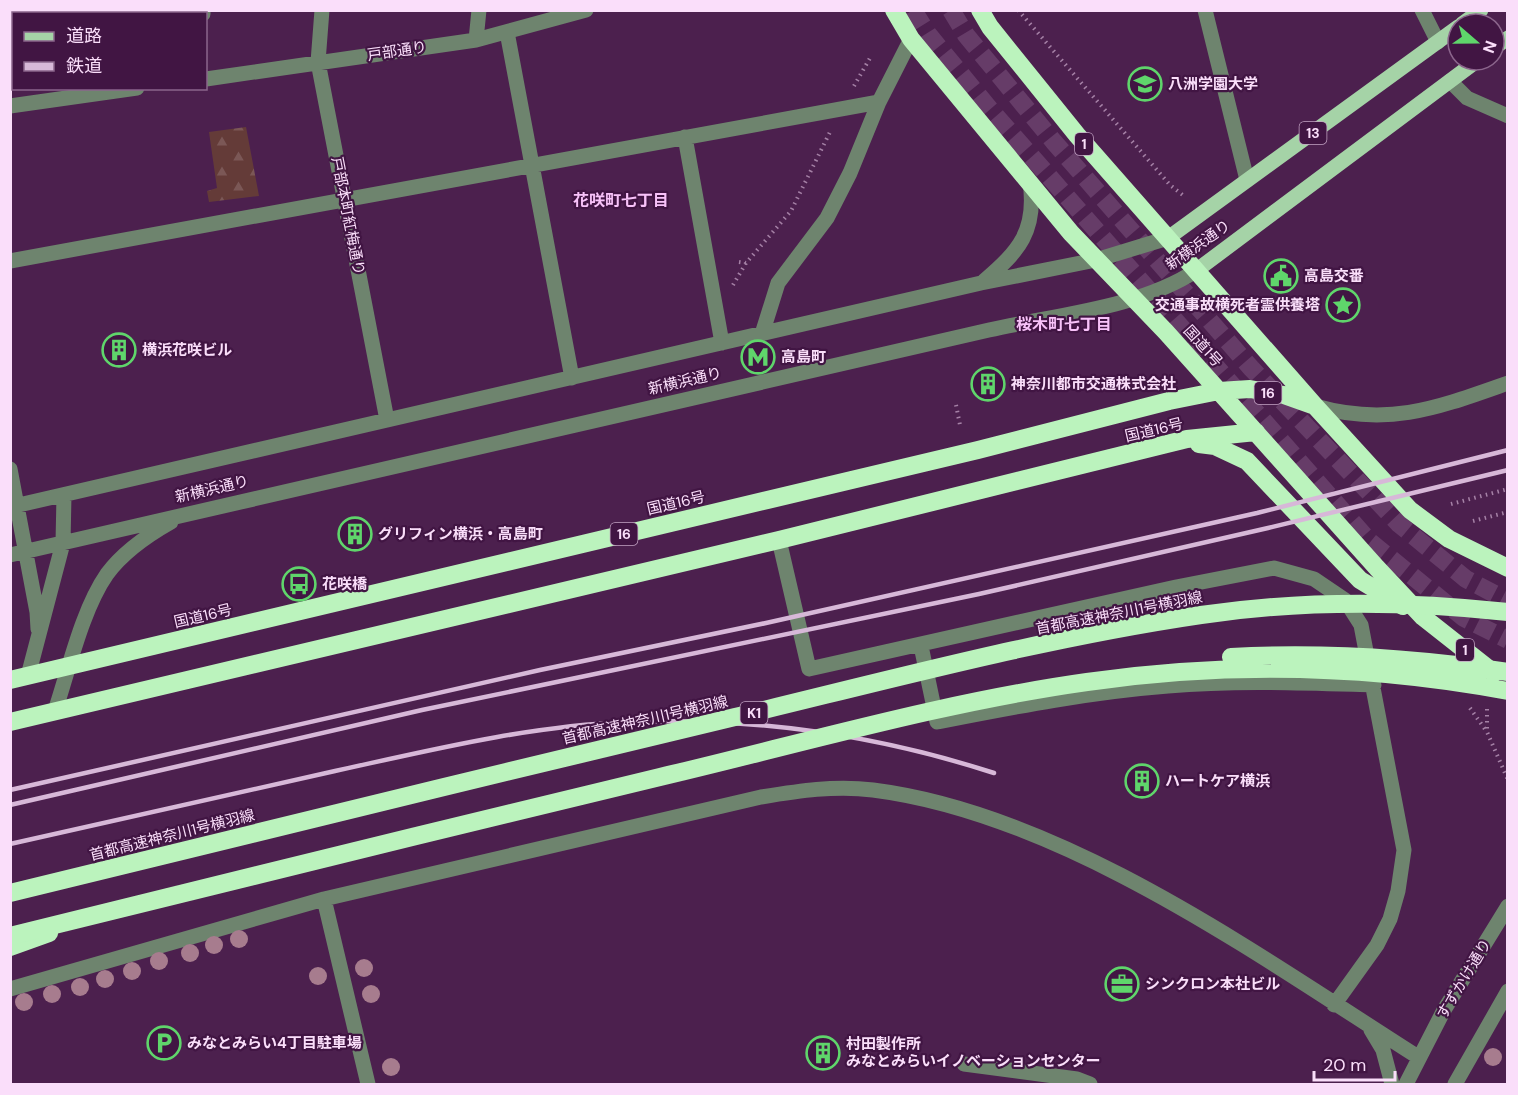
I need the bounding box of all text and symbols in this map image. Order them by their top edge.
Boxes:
legend [12,12,207,90]
north arrow [1446,12,1506,72]
text: 道路 [66,24,102,48]
street label: 戸部通り [366,37,428,65]
text: N [1478,38,1501,56]
text: 鉄道 [66,54,102,78]
school or university icon: 八洲学園大学 [1127,66,1163,102]
place label: 八洲学園大学 [1168,74,1258,94]
road number: 13 [1300,122,1326,144]
road number: 1 [1075,133,1093,155]
street label: 戸部本町紅梅通り [327,155,369,277]
district label: 花咲町七丁目 [573,190,669,211]
street label: 新横浜通り [1162,215,1234,275]
public building icon: 高島交番 [1263,258,1299,294]
place label: 高島交番 [1304,266,1364,286]
place icon: 交通事故横死者霊供養塔 [1325,287,1361,323]
place label: 交通事故横死者霊供養塔 [1155,295,1320,315]
district label: 桜木町七丁目 [1016,314,1112,335]
street label: 国道1号 [1179,321,1227,371]
building icon: 横浜花咲ビル [101,332,137,368]
metro station icon: 高島町 [740,339,776,375]
place label: 横浜花咲ビル [142,340,232,360]
place label: 高島町 [781,347,826,367]
street label: 新横浜通り [646,363,724,399]
building icon: 神奈川都市交通株式会社 [970,366,1006,402]
place label: 神奈川都市交通株式会社 [1010,374,1176,394]
road number: 16 [1254,382,1282,404]
street label: 国道16号 [1123,414,1185,446]
street label: 新横浜通り [173,471,251,507]
street label: 国道16号 [645,487,707,519]
building icon: グリフィン横浜・高島町 [337,516,373,552]
road number: 16 [610,523,638,545]
place label: グリフィン横浜・高島町 [378,524,543,544]
bus stop icon: 花咲橋 [281,566,317,602]
place label: 花咲橋 [322,574,368,594]
street label: 首都高速神奈川1号横羽線 [1034,587,1204,639]
street label: 国道16号 [172,600,234,632]
road number: 1 [1456,639,1474,661]
street label: 首都高速神奈川1号横羽線 [560,691,730,749]
road number: K1 [740,702,768,724]
building icon: ハートケア横浜 [1124,763,1160,799]
place label: ハートケア横浜 [1165,771,1271,791]
street label: 首都高速神奈川1号横羽線 [87,805,257,865]
street label: すずかけ通り [1432,935,1496,1023]
office icon: シンクロン本社ビル [1104,966,1140,1002]
place label: シンクロン本社ビル [1145,974,1280,994]
parking icon: みなとみらい4丁目駐車場 [146,1025,182,1061]
place label: みなとみらい4丁目駐車場 [187,1033,362,1053]
place label: 村田製作所 みなとみらいイノベーションセンター [846,1034,1101,1071]
building icon: 村田製作所 みなとみらいイノベーションセンター [805,1035,841,1071]
scale bar [1314,1044,1395,1082]
text: 20 m [1323,1053,1366,1077]

